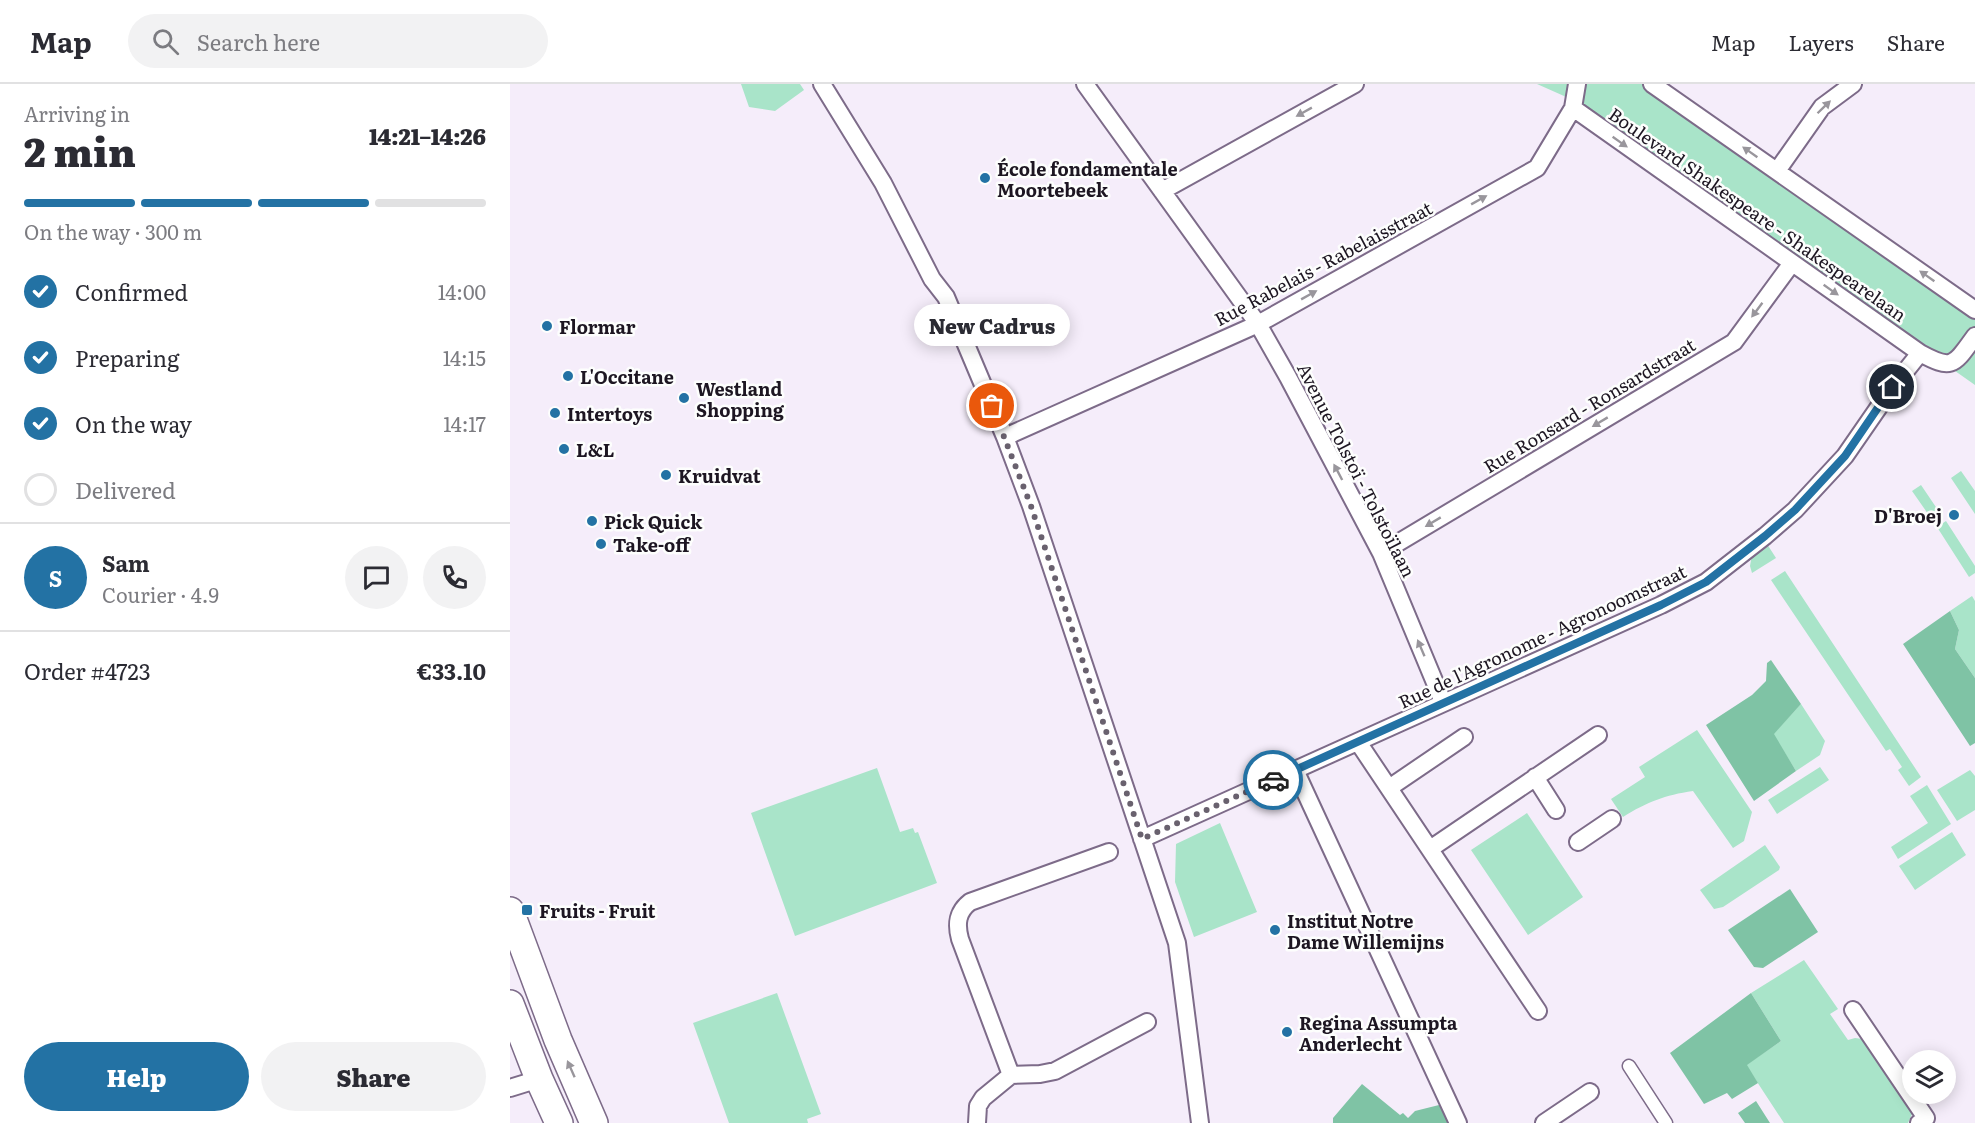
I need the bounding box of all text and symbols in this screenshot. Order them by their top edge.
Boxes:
search box [128,14,548,68]
text: Map [30,20,92,62]
icon: search [149,25,182,58]
text: Search here [197,25,320,58]
text: Map [1711,26,1756,57]
text: Layers [1789,26,1854,57]
text: Share [1887,26,1945,57]
text: Arriving in [24,98,130,128]
street label: Boulevard Shakespeare - Shakespearelaan [1604,100,1912,328]
one-way arrow [1816,100,1831,114]
one-way arrow [1295,107,1312,117]
text: 14:21–14:26 [369,119,486,152]
text: 2 min [24,121,136,179]
one-way arrow [1612,136,1628,148]
one-way arrow [1743,146,1759,158]
place label: École fondamentale Moortebeek [997,155,1178,203]
marker: École fondamentale Moortebeek [978,171,992,185]
street label: Rue Rabelais - Rabelaisstraat [1209,194,1437,332]
one-way arrow [1471,195,1488,205]
text: On the way · 300 m [24,216,202,246]
one-way arrow [1920,270,1936,282]
icon: check [24,275,57,308]
text: Confirmed [75,275,188,308]
text: 14:00 [438,276,486,306]
one-way arrow [1823,284,1839,296]
one-way arrow [1301,290,1317,301]
one-way arrow [1751,302,1764,318]
callout: New Cadrus [914,304,1070,346]
text: New Cadrus [929,310,1055,340]
place label: Flormar [559,313,636,340]
marker: Flormar [540,319,554,333]
street label: Rue Ronsard - Ronsardstraat [1478,331,1701,479]
icon: check [24,341,57,374]
text: Preparing [75,341,179,374]
text: 14:15 [443,342,486,372]
street label: Avenue Tolstoï - Tolstoïlaan [1291,358,1423,582]
pin [1866,361,1917,412]
place label: L'Occitane [580,363,674,390]
marker: L'Occitane [561,369,575,383]
icon: home [1875,370,1908,403]
place label: Westland Shopping [696,375,785,423]
pin [966,380,1017,431]
icon: bag [975,389,1008,422]
marker: Westland Shopping [677,391,691,405]
place label: Intertoys [567,400,652,427]
marker: Intertoys [548,406,562,420]
icon: check [24,407,57,440]
text: On the way [75,407,192,440]
text: 14:17 [443,408,486,438]
one-way arrow [1592,416,1608,427]
place label: L&L [576,436,614,463]
marker: L&L [557,442,571,456]
place label: Kruidvat [678,462,761,489]
one-way arrow [1333,463,1343,480]
marker: Kruidvat [659,468,673,482]
text: Delivered [75,473,176,506]
place label: D'Broej [1874,502,1942,529]
place label: Pick Quick [604,508,703,535]
marker: D'Broej [1947,508,1961,522]
marker: Pick Quick [585,514,599,528]
one-way arrow [1425,516,1441,527]
place label: Take-off [613,531,691,558]
marker: Take-off [594,537,608,551]
text: Sam [102,546,150,579]
button: chat [345,546,408,609]
button: phone [423,546,486,609]
street label: Rue de l'Agronome - Agronoomstraat [1394,557,1691,715]
text: S [49,561,62,594]
text: Courier · 4.9 [102,579,219,609]
one-way arrow [1416,639,1425,657]
text: Order #4723 [24,654,151,687]
text: €33.10 [417,654,486,687]
courier [1243,750,1303,810]
icon: car [1257,764,1290,797]
place label: Fruits - Fruit [539,897,656,924]
marker: Fruits - Fruit [520,903,534,917]
place label: Institut Notre Dame Willemijns [1287,907,1444,955]
marker: Institut Notre Dame Willemijns [1268,923,1282,937]
place label: Regina Assumpta Anderlecht [1299,1009,1458,1057]
marker: Regina Assumpta Anderlecht [1280,1025,1294,1039]
button: Help [24,1042,249,1111]
button: Share [261,1042,486,1111]
map controls [1902,1050,1956,1104]
button: layers [1902,1050,1956,1104]
one-way arrow [566,1060,576,1078]

